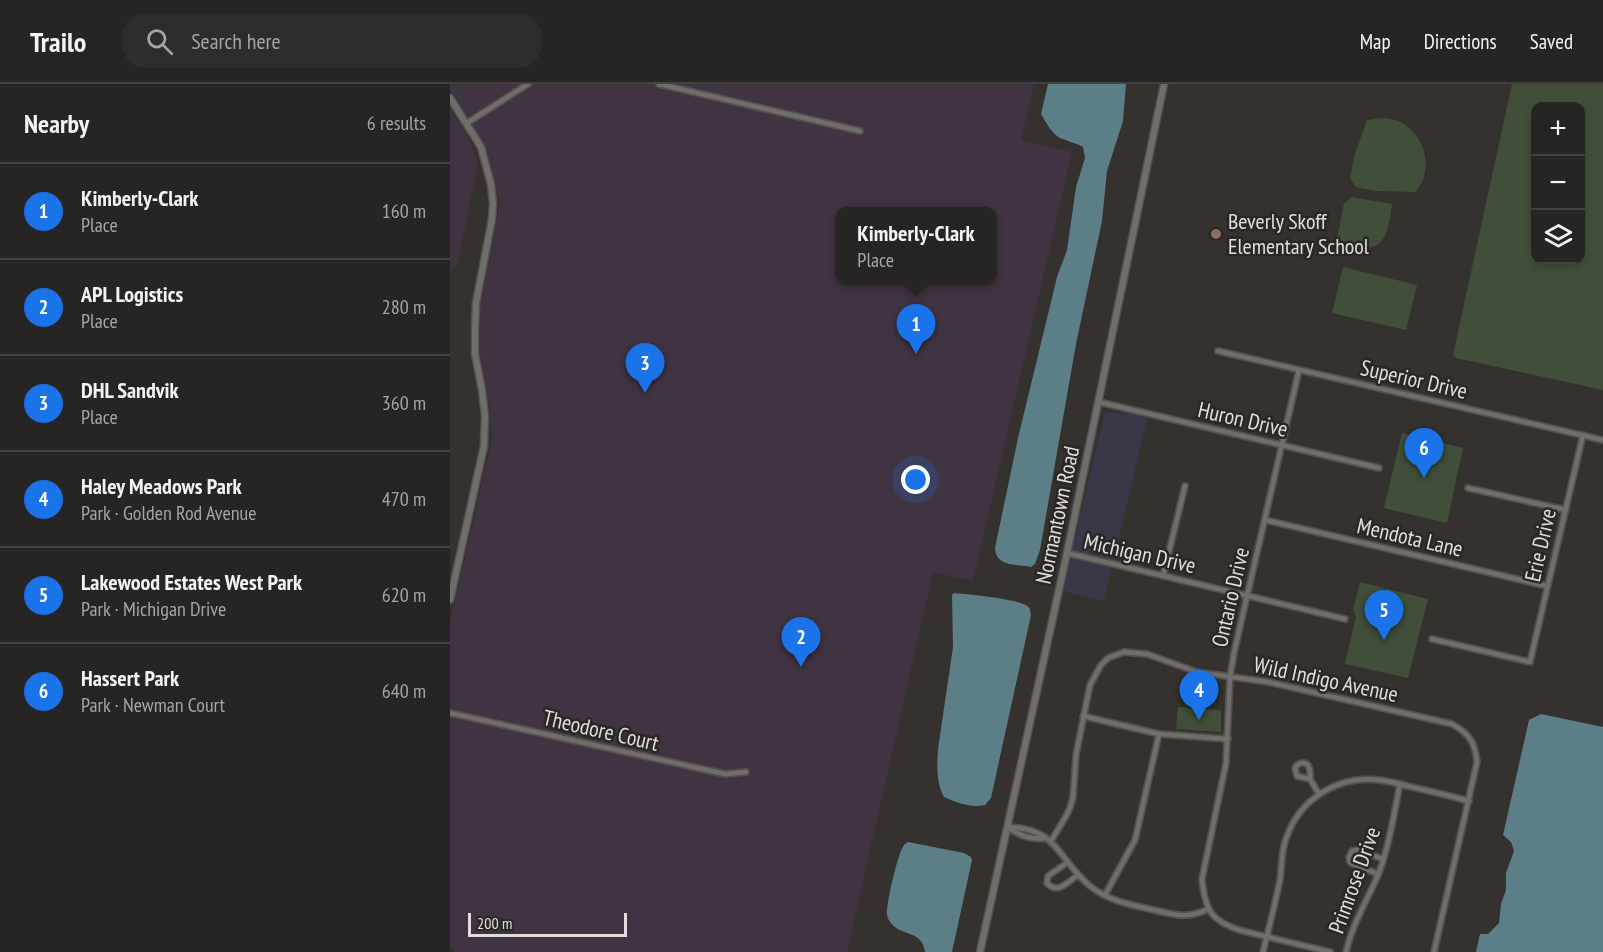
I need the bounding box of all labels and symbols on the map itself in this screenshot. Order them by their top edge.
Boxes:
place label: Beverly Skoff Elementary School [1228,207,1370,260]
marker: Beverly Skoff Elementary School [1209,227,1223,241]
pin: 1 [896,304,936,354]
pin: 3 [626,344,664,393]
street label: Superior Drive [1358,353,1470,405]
street label: Huron Drive [1195,395,1291,443]
pin: 6 [1404,428,1444,478]
street label: Normantown Road [1029,444,1085,586]
your location [901,465,930,494]
street label: Erie Drive [1518,506,1562,584]
street label: Mendota Lane [1354,511,1466,563]
street label: Michigan Drive [1081,527,1199,579]
street label: Ontario Drive [1205,544,1255,650]
pin: 5 [1364,590,1404,640]
pin: 2 [782,618,820,667]
street label: Wild Indigo Avenue [1251,650,1401,708]
pin: 4 [1180,670,1218,720]
street label: Theodore Court [540,703,662,757]
street label: Primrose Drive [1322,823,1386,937]
scale bar [468,910,627,938]

